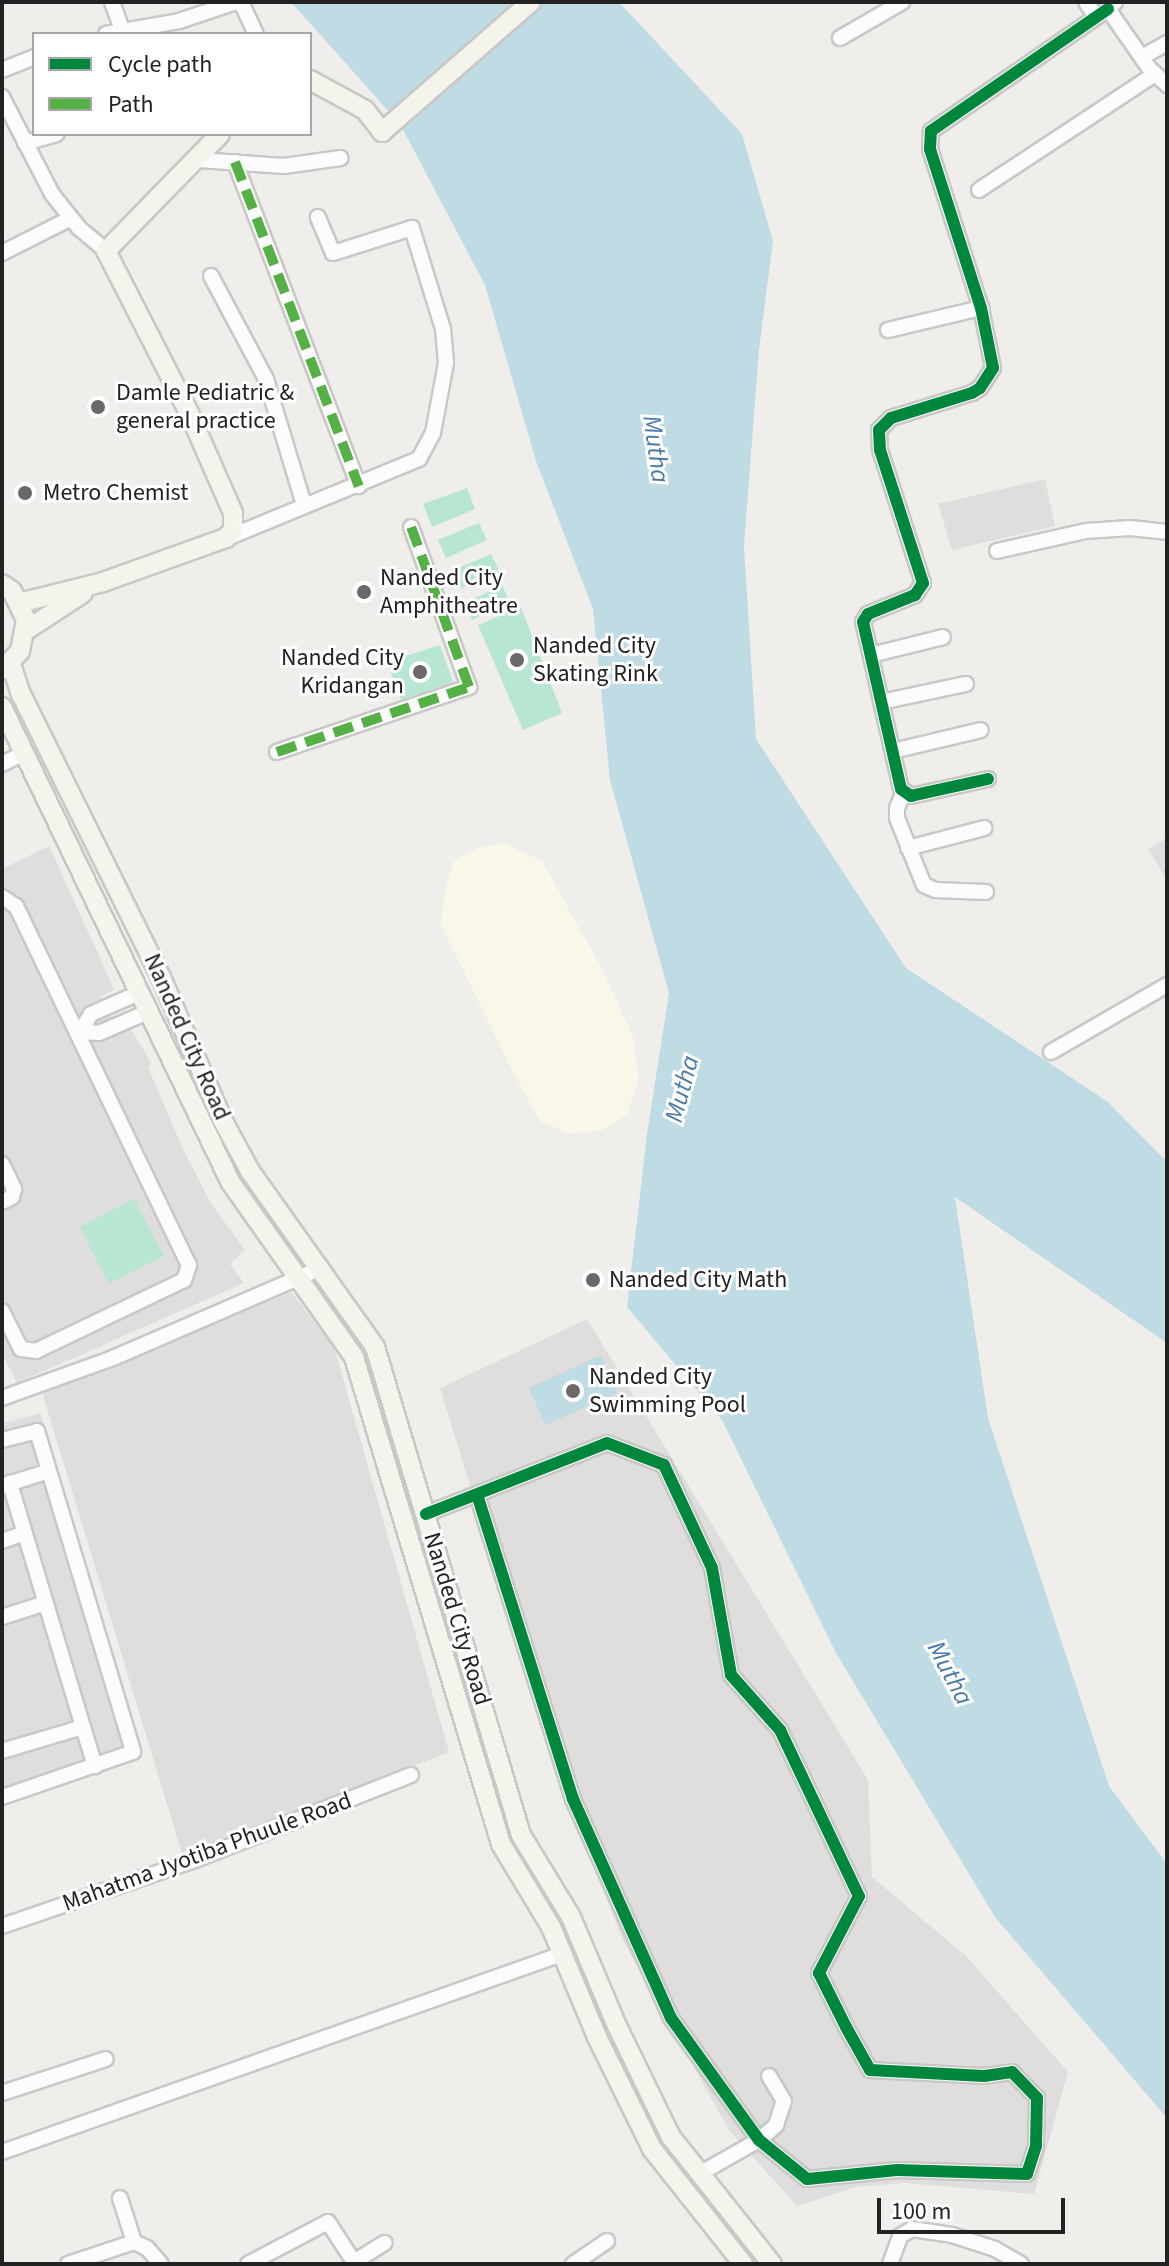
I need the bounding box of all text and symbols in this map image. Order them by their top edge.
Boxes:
legend [32,32,312,136]
text: Cycle path [108,47,212,82]
text: Path [108,87,154,122]
place label: Damle Pediatric & general practice [116,379,294,435]
marker: Damle Pediatric & general practice [87,396,109,418]
water label: Mutha [636,413,676,485]
place label: Metro Chemist [43,479,188,507]
marker: Metro Chemist [14,482,36,504]
place label: Nanded City Amphitheatre [380,564,518,620]
marker: Nanded City Amphitheatre [355,583,373,601]
place label: Nanded City Skating Rink [533,632,658,688]
place label: Nanded City Kridangan [281,644,404,700]
marker: Nanded City Skating Rink [508,651,526,669]
marker: Nanded City Kridangan [411,663,429,681]
street label: Nanded City Road [137,949,237,1125]
water label: Mutha [658,1052,706,1126]
place label: Nanded City Math [609,1266,787,1294]
marker: Nanded City Math [584,1271,602,1289]
place label: Nanded City Swimming Pool [589,1363,746,1419]
marker: Nanded City Swimming Pool [564,1382,582,1400]
street label: Nanded City Road [417,1529,497,1709]
water label: Mutha [920,1636,980,1710]
street label: Mahatma Jyotiba Phuule Road [59,1786,355,1918]
scale bar [881,2182,1069,2232]
text: 100 m [891,2194,951,2229]

